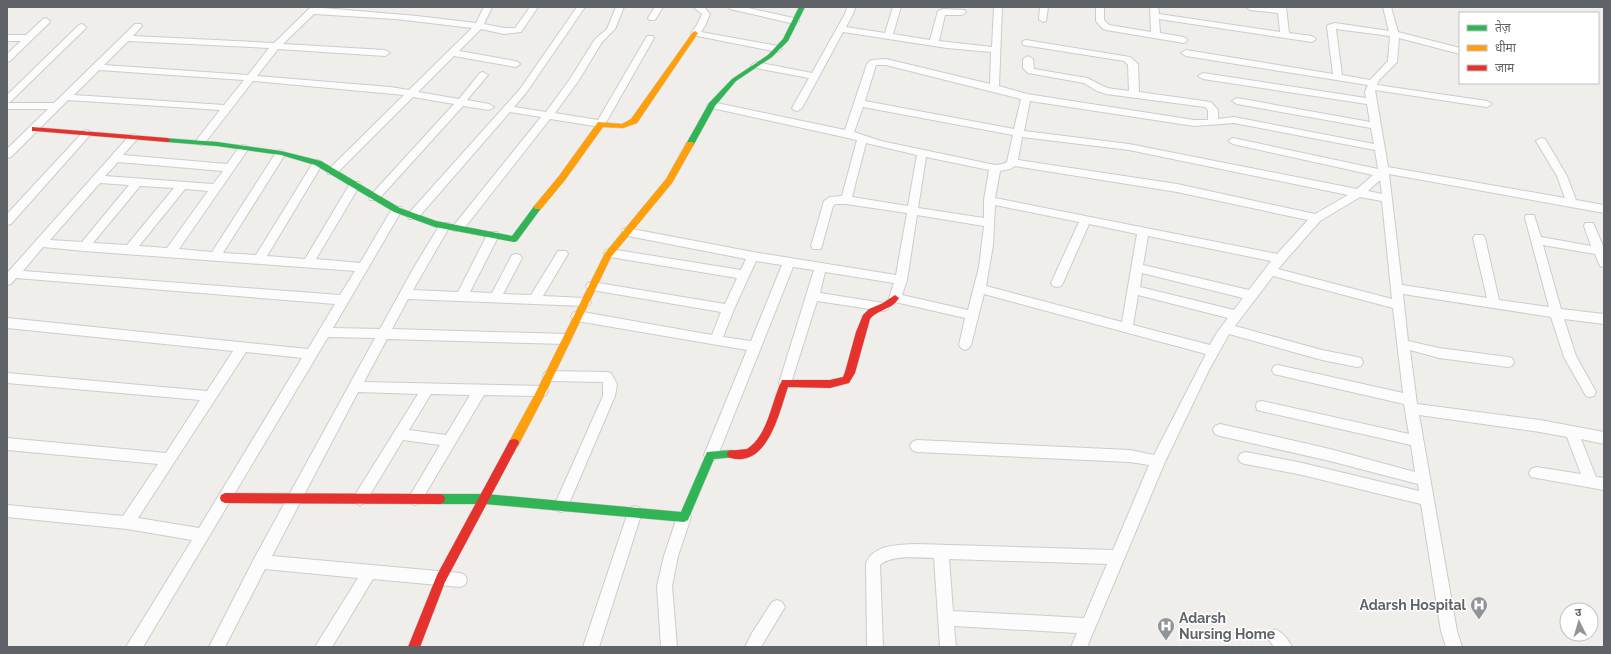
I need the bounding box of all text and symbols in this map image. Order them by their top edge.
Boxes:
legend [1459,12,1599,84]
text: तेज़ [1495,20,1512,35]
text: धीमा [1495,40,1517,55]
text: जाम [1495,61,1515,75]
hospital icon: Adarsh Hospital [1469,595,1489,620]
place label: Adarsh Hospital [1360,597,1467,613]
north arrow [1559,602,1599,642]
text: उ [1574,606,1583,619]
place label: Adarsh Nursing Home [1179,610,1276,642]
hospital icon: Adarsh Nursing Home [1156,616,1176,641]

